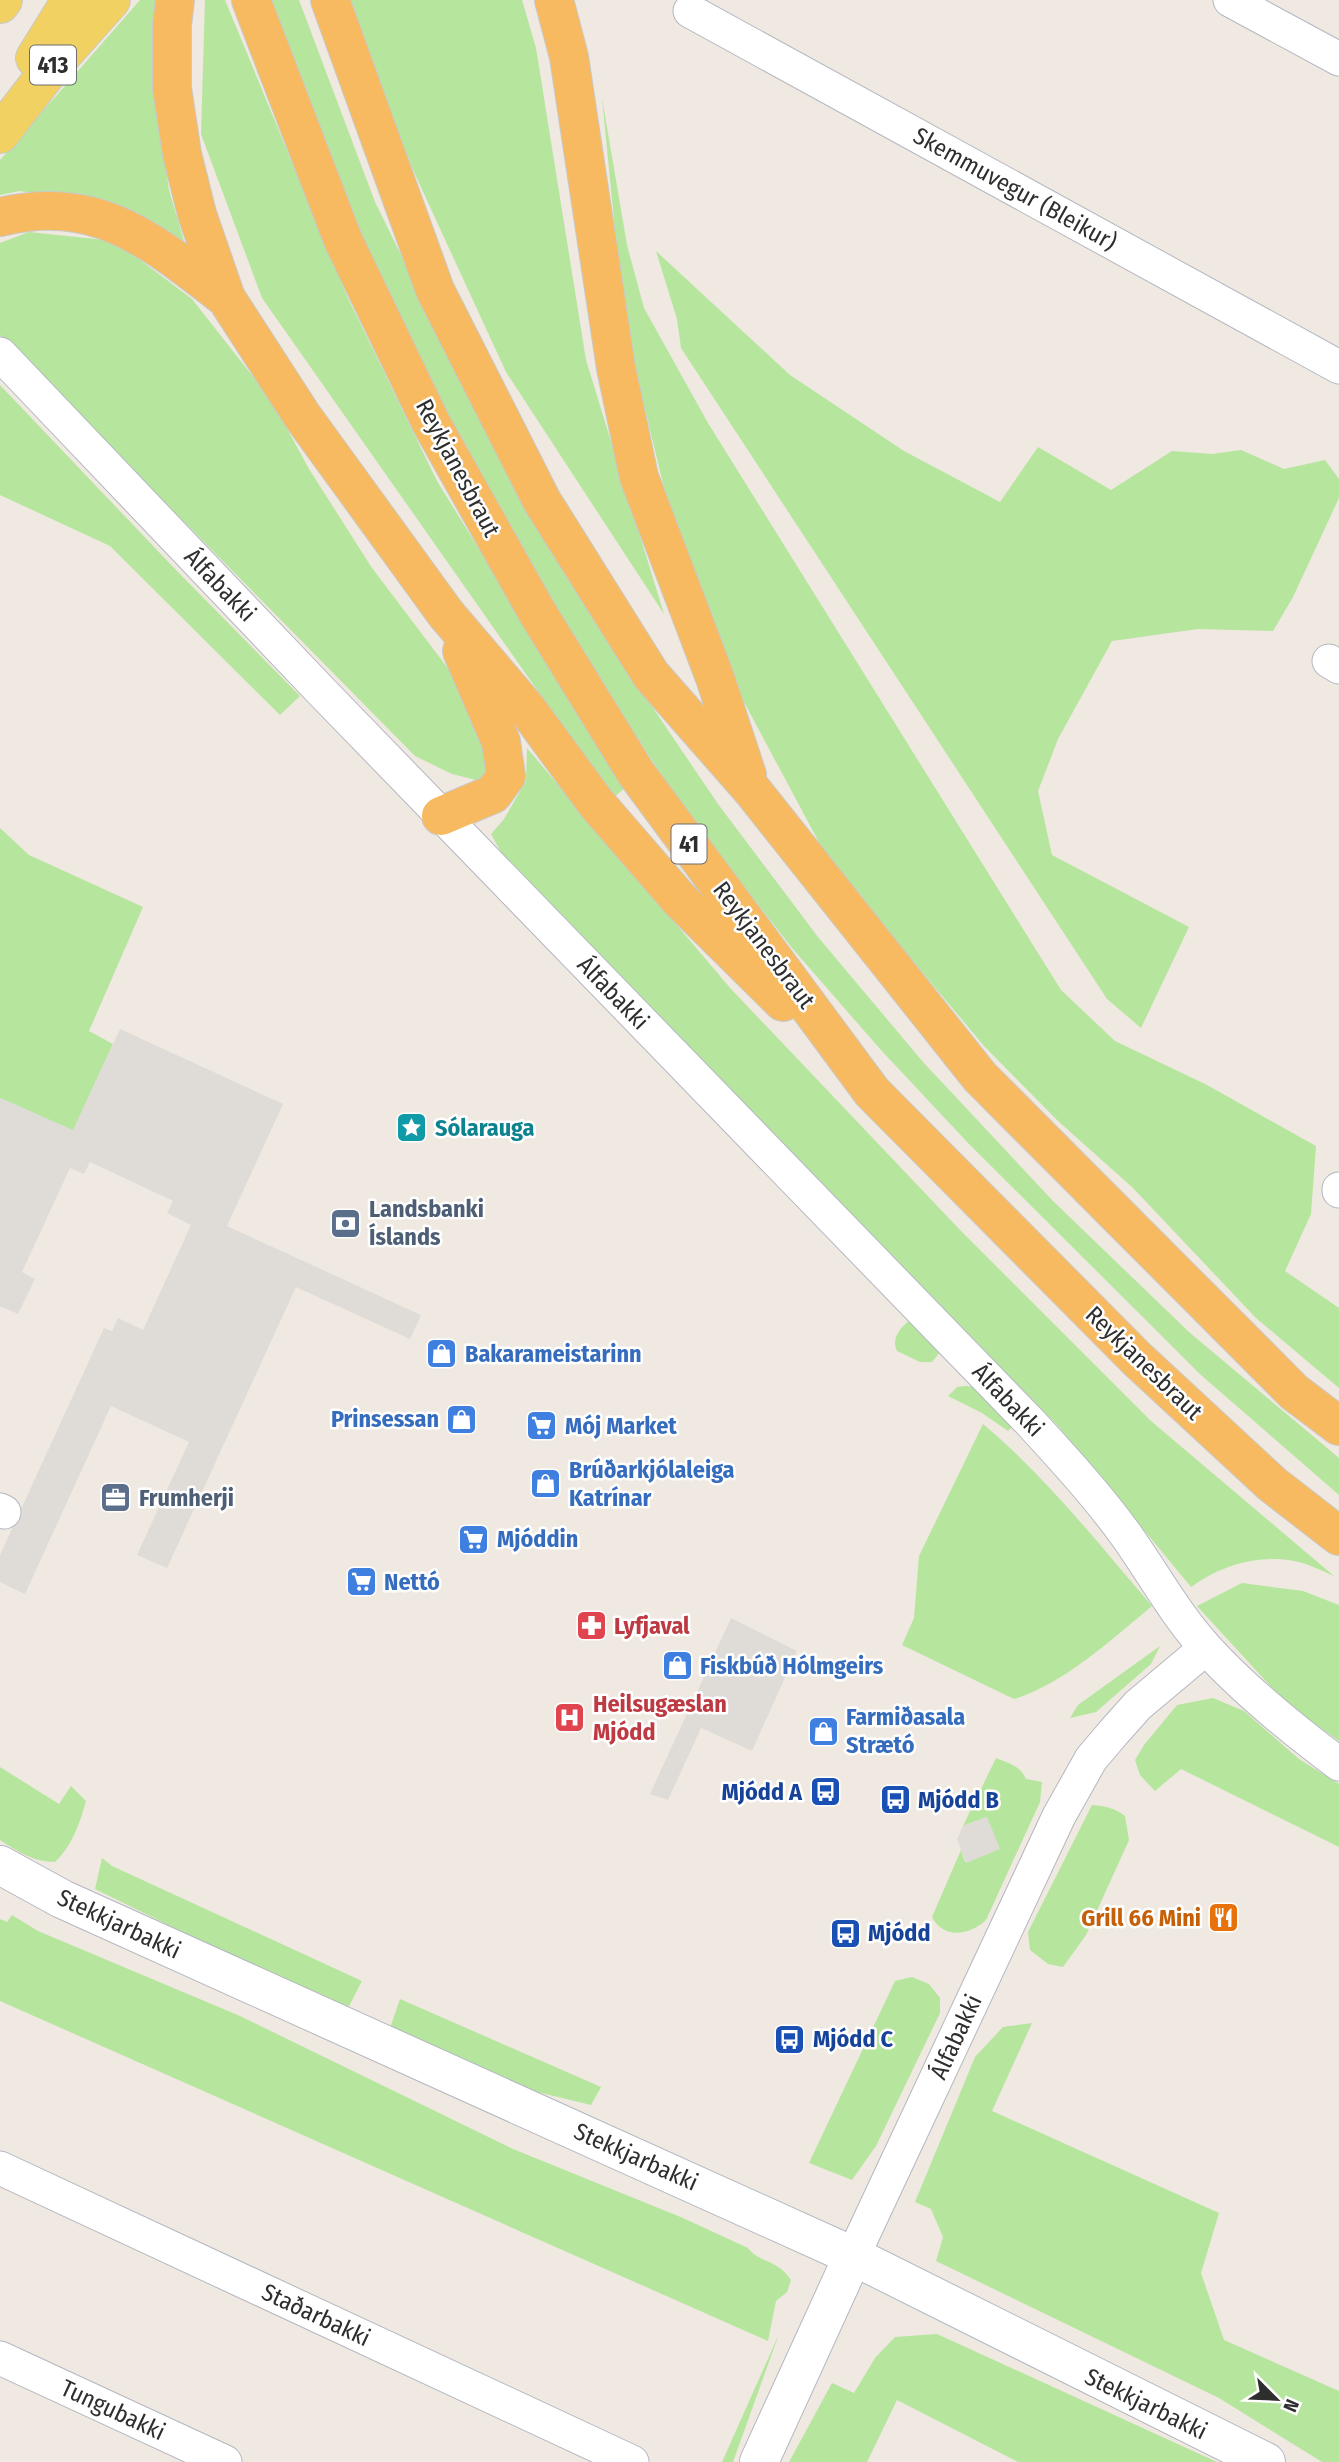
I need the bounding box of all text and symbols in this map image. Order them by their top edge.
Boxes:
road number: 413 [30,46,76,85]
street label: Skemmuvegur (Bleikur) [909,122,1121,256]
street label: Reykjanesbraut [410,395,506,542]
street label: Álfabakki [179,542,262,627]
road number: 41 [672,824,706,864]
street label: Reykjanesbraut [707,876,821,1014]
street label: Álfabakki [572,950,655,1035]
place icon: Sólarauga [395,1111,429,1145]
place label: Sólarauga [435,1114,534,1142]
place label: Landsbanki Íslands [369,1195,484,1251]
bank icon: Landsbanki Íslands [329,1206,363,1240]
street label: Reykjanesbraut [1080,1300,1208,1426]
shop icon: Bakarameistarinn [425,1337,459,1371]
place label: Bakarameistarinn [465,1340,642,1368]
street label: Álfabakki [967,1357,1050,1442]
shop icon: Prinsessan [445,1402,479,1436]
place label: Prinsessan [331,1405,439,1433]
supermarket icon: Mój Market [525,1409,559,1443]
place label: Mój Market [565,1412,677,1440]
place label: Brúðarkjólaleiga Katrínar [569,1456,735,1512]
shop icon: Brúðarkjólaleiga Katrínar [529,1467,563,1501]
office icon: Frumherji [99,1481,133,1515]
place label: Frumherji [139,1484,234,1512]
supermarket icon: Mjóddin [457,1522,491,1556]
place label: Mjóddin [497,1525,578,1553]
supermarket icon: Nettó [344,1565,378,1599]
place label: Nettó [384,1568,440,1596]
pharmacy icon: Lyfjaval [574,1609,608,1643]
place label: Lyfjaval [614,1612,690,1640]
shop icon: Fiskbúð Hólmgeirs [660,1649,694,1683]
place label: Fiskbúð Hólmgeirs [700,1652,884,1680]
place label: Heilsugæslan Mjódd [593,1690,727,1746]
hospital icon: Heilsugæslan Mjódd [553,1701,587,1735]
place label: Farmiðasala Strætó [846,1703,965,1759]
shop icon: Farmiðasala Strætó [806,1714,840,1748]
bus stop icon: Mjódd A [808,1775,842,1809]
place label: Mjódd A [722,1778,803,1806]
bus stop icon: Mjódd B [878,1783,912,1817]
place label: Mjódd B [918,1786,999,1814]
street label: Stekkjarbakki [53,1883,185,1965]
restaurant icon: Grill 66 Mini [1207,1901,1241,1935]
place label: Grill 66 Mini [1081,1904,1201,1932]
bus stop icon: Mjódd [828,1916,862,1950]
place label: Mjódd [868,1919,930,1947]
street label: Álfabakki [923,1990,988,2084]
bus stop icon: Mjódd C [773,2022,807,2056]
place label: Mjódd C [813,2025,893,2053]
street label: Stekkjarbakki [570,2117,702,2197]
street label: Staðarbakki [257,2278,375,2352]
street label: Stekkjarbakki [1080,2362,1212,2446]
north arrow [1241,2364,1311,2434]
street label: Tungubakki [56,2374,170,2446]
text: N [1278,2396,1304,2416]

